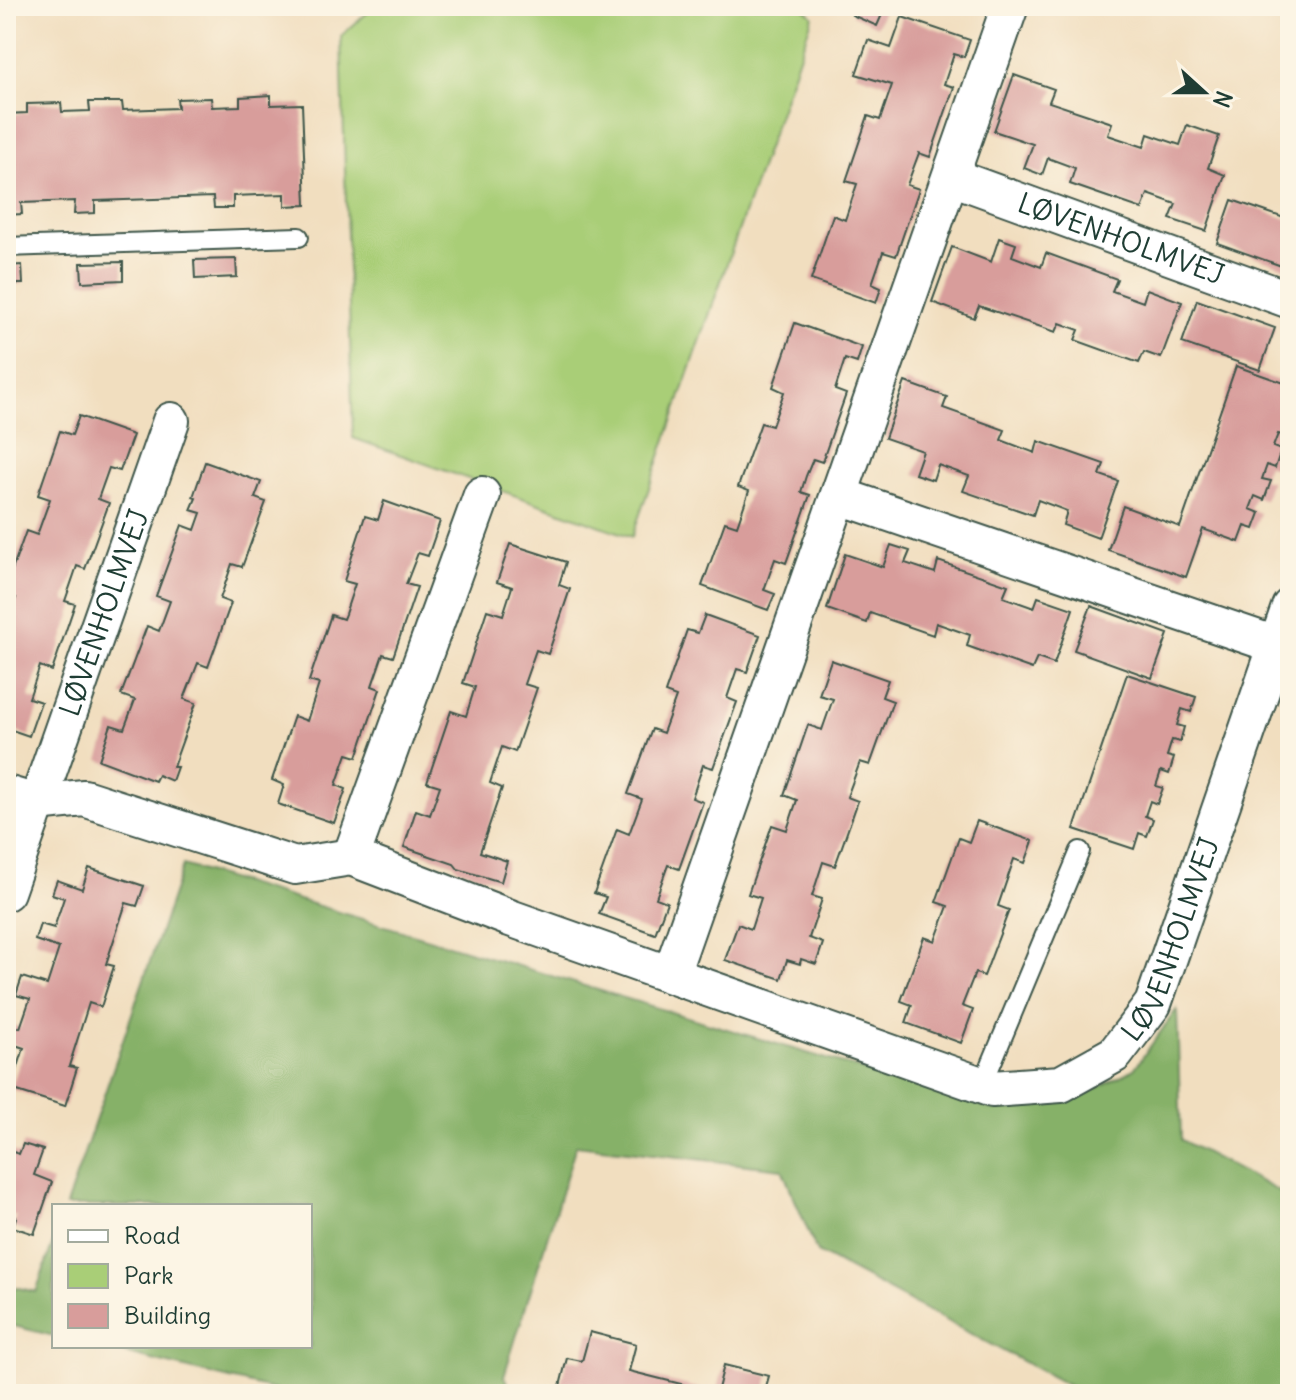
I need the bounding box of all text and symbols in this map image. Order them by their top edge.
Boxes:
north arrow [1164,52,1244,132]
text: N [1207,87,1238,111]
street label: LØVENHOLMVEJ [1013,185,1229,293]
street label: LØVENHOLMVEJ [51,504,157,721]
street label: LØVENHOLMVEJ [1113,833,1227,1048]
legend [52,1204,312,1348]
text: Road [124,1220,180,1250]
text: Park [124,1260,174,1290]
text: Building [124,1300,211,1330]

